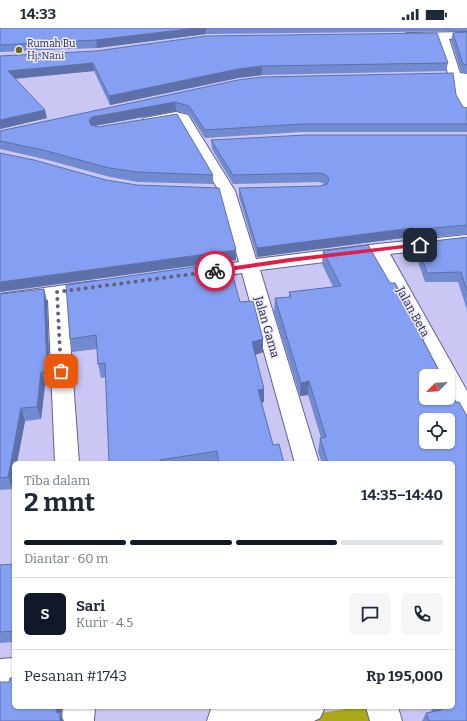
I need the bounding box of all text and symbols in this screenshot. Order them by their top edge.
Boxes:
text: 14:33 [20,5,56,23]
place label: Rumah Bu Hj. Nani [27,38,75,62]
marker: Rumah Bu Hj. Nani [14,45,24,55]
pin [403,228,437,262]
icon: home [409,234,431,256]
courier [195,251,235,291]
icon: bike [204,260,226,282]
street label: Jalan Beta [393,284,433,340]
street label: Jalan Gama [251,294,283,360]
pin [44,354,78,388]
icon: bag [50,360,72,382]
north arrow [419,369,455,405]
map controls [419,369,455,449]
button: locate [419,413,455,449]
text: Tiba dalam [24,473,90,488]
text: 14:35–14:40 [361,486,443,504]
text: 2 mnt [24,487,95,518]
text: Diantar · 60 m [24,551,109,566]
button: chat [349,593,391,635]
button: phone [401,593,443,635]
text: Sari [76,597,105,615]
text: S [40,605,50,623]
text: Kurir · 4.5 [76,615,133,630]
text: Pesanan #1743 [24,667,127,685]
text: Rp 195,000 [366,667,443,685]

